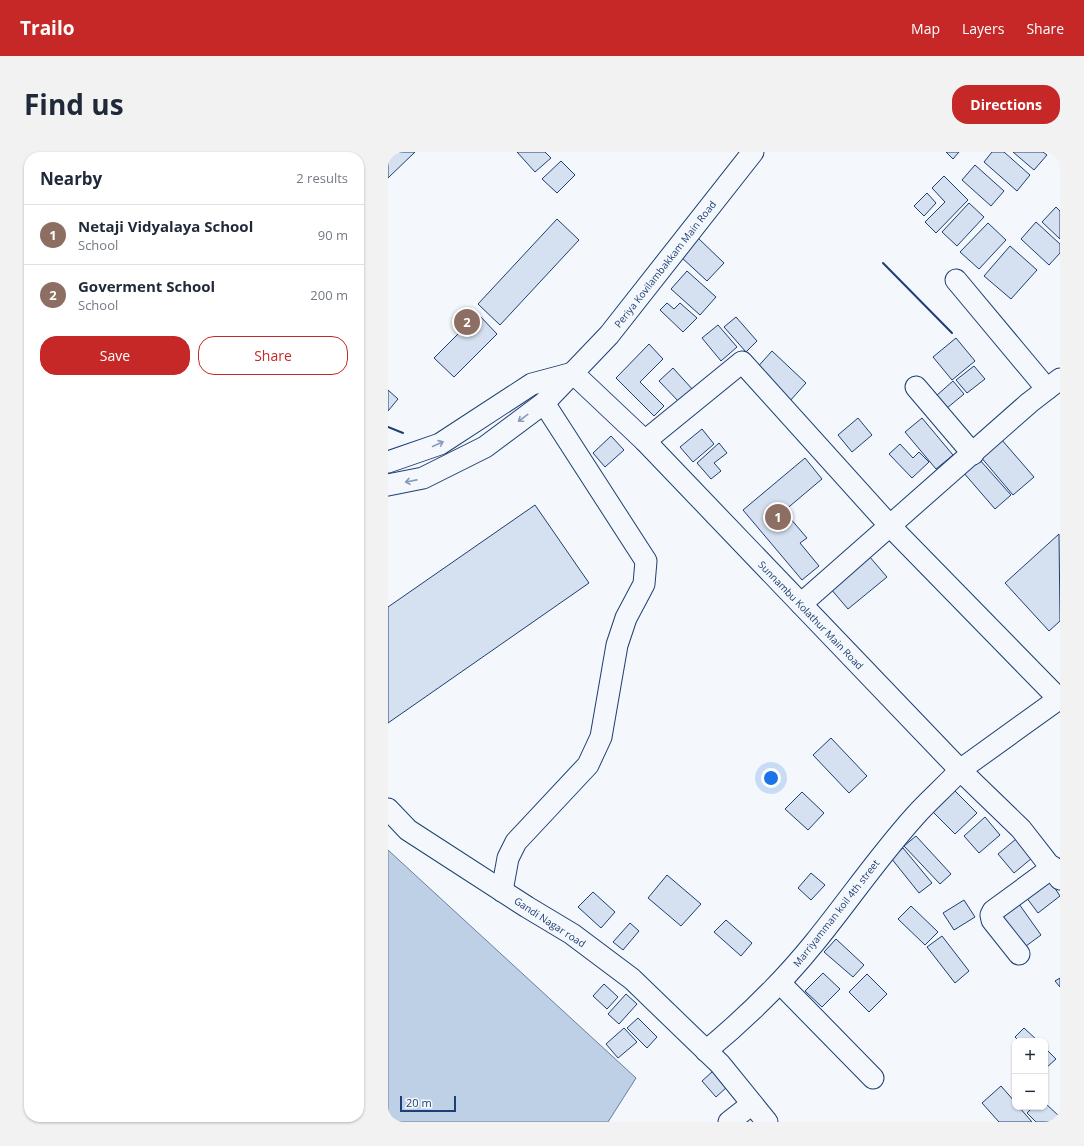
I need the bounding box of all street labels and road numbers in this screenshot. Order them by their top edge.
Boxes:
street label: Periya Kovilambakkam Main Road [611,198,719,330]
street label: Sunnambu Kolathur Main Road [755,558,867,672]
street label: Marriyamman koil 4th street [790,856,883,970]
street label: Gandi Nagar road [511,894,589,950]

